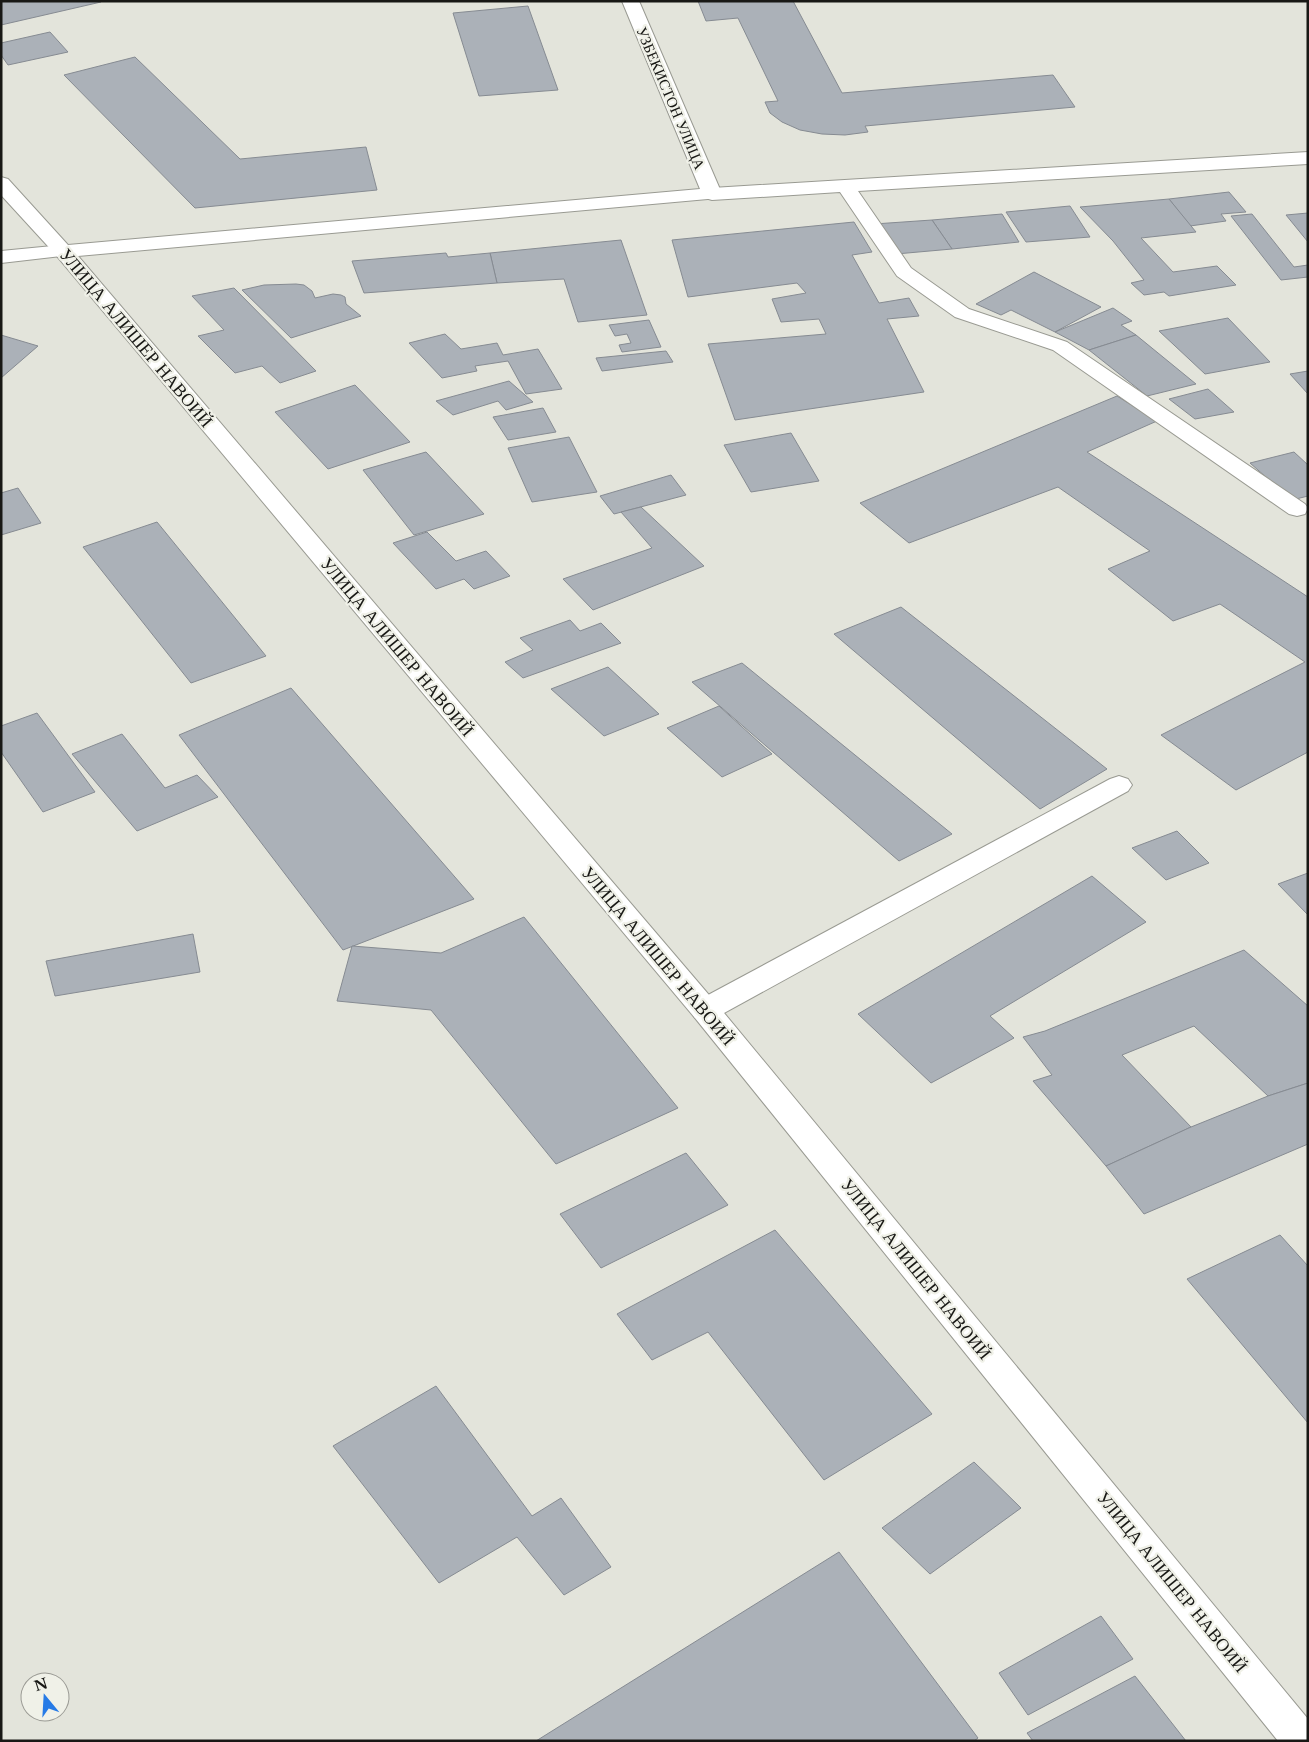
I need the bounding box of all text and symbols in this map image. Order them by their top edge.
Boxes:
street label: УЗБЕКИСТОН УЛИЦА [632,24,710,172]
street label: УЛИЦА АЛИШЕР НАВОИЙ [55,244,217,432]
street label: УЛИЦА АЛИШЕР НАВОИЙ [316,553,478,741]
street label: УЛИЦА АЛИШЕР НАВОИЙ [577,862,739,1050]
street label: УЛИЦА АЛИШЕР НАВОИЙ [836,1174,996,1364]
street label: УЛИЦА АЛИШЕР НАВОИЙ [1092,1487,1252,1677]
north arrow [20,1672,70,1722]
text: N [32,1674,50,1695]

